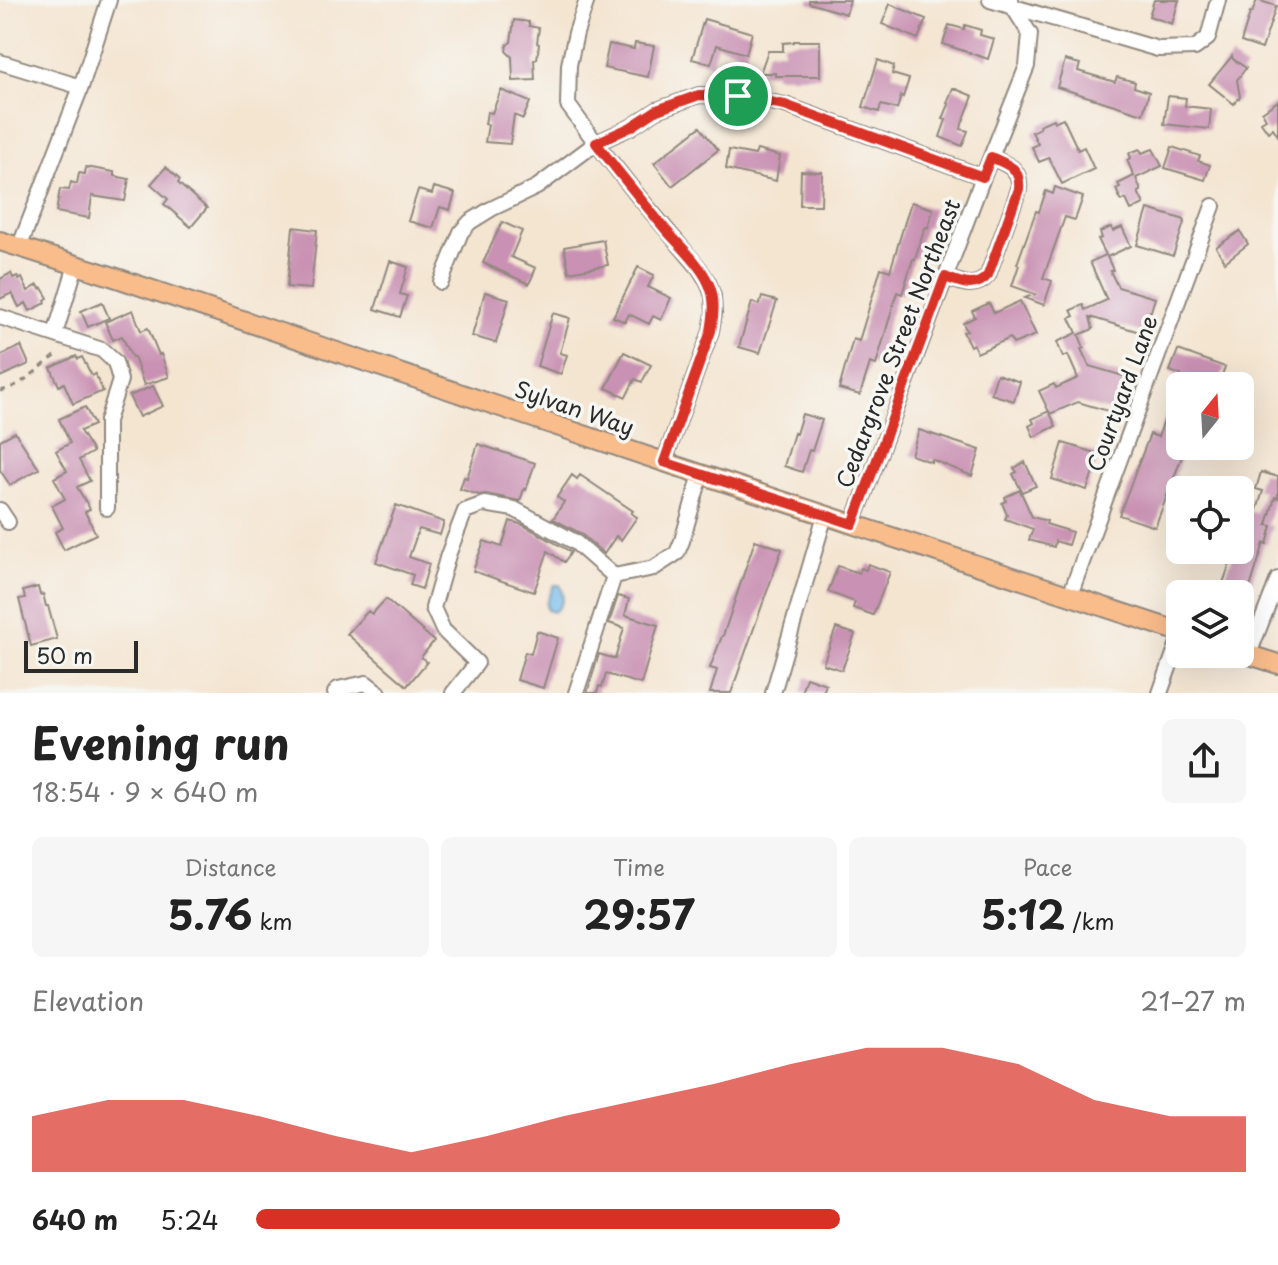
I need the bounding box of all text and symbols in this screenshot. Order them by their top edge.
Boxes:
pin [704,62,772,130]
icon: arrive [716,74,760,118]
street label: Cedargrove Street Northeast [827,193,968,492]
street label: Courtyard Lane [1077,310,1165,476]
street label: Sylvan Way [511,371,639,443]
north arrow [1166,372,1254,460]
map controls [1166,372,1254,668]
button: locate [1166,476,1254,564]
button: layers [1166,580,1254,668]
scale bar [24,637,138,673]
text: 50 m [36,638,93,671]
text: Evening run [32,709,290,775]
button: share [1162,719,1246,803]
text: 18:54 · 9 × 640 m [32,772,258,811]
text: Distance [184,850,276,883]
text: Time [613,850,665,883]
text: Pace [1023,850,1072,883]
text: 5.76 [168,883,252,944]
text: 29:57 [583,883,695,944]
text: 5:12 [981,883,1065,944]
text: km [252,904,293,937]
text: /km [1065,904,1115,937]
text: Elevation [32,981,144,1020]
text: 21–27 m [1140,981,1246,1020]
text: 640 m [32,1200,118,1239]
text: 5:24 [160,1200,219,1239]

